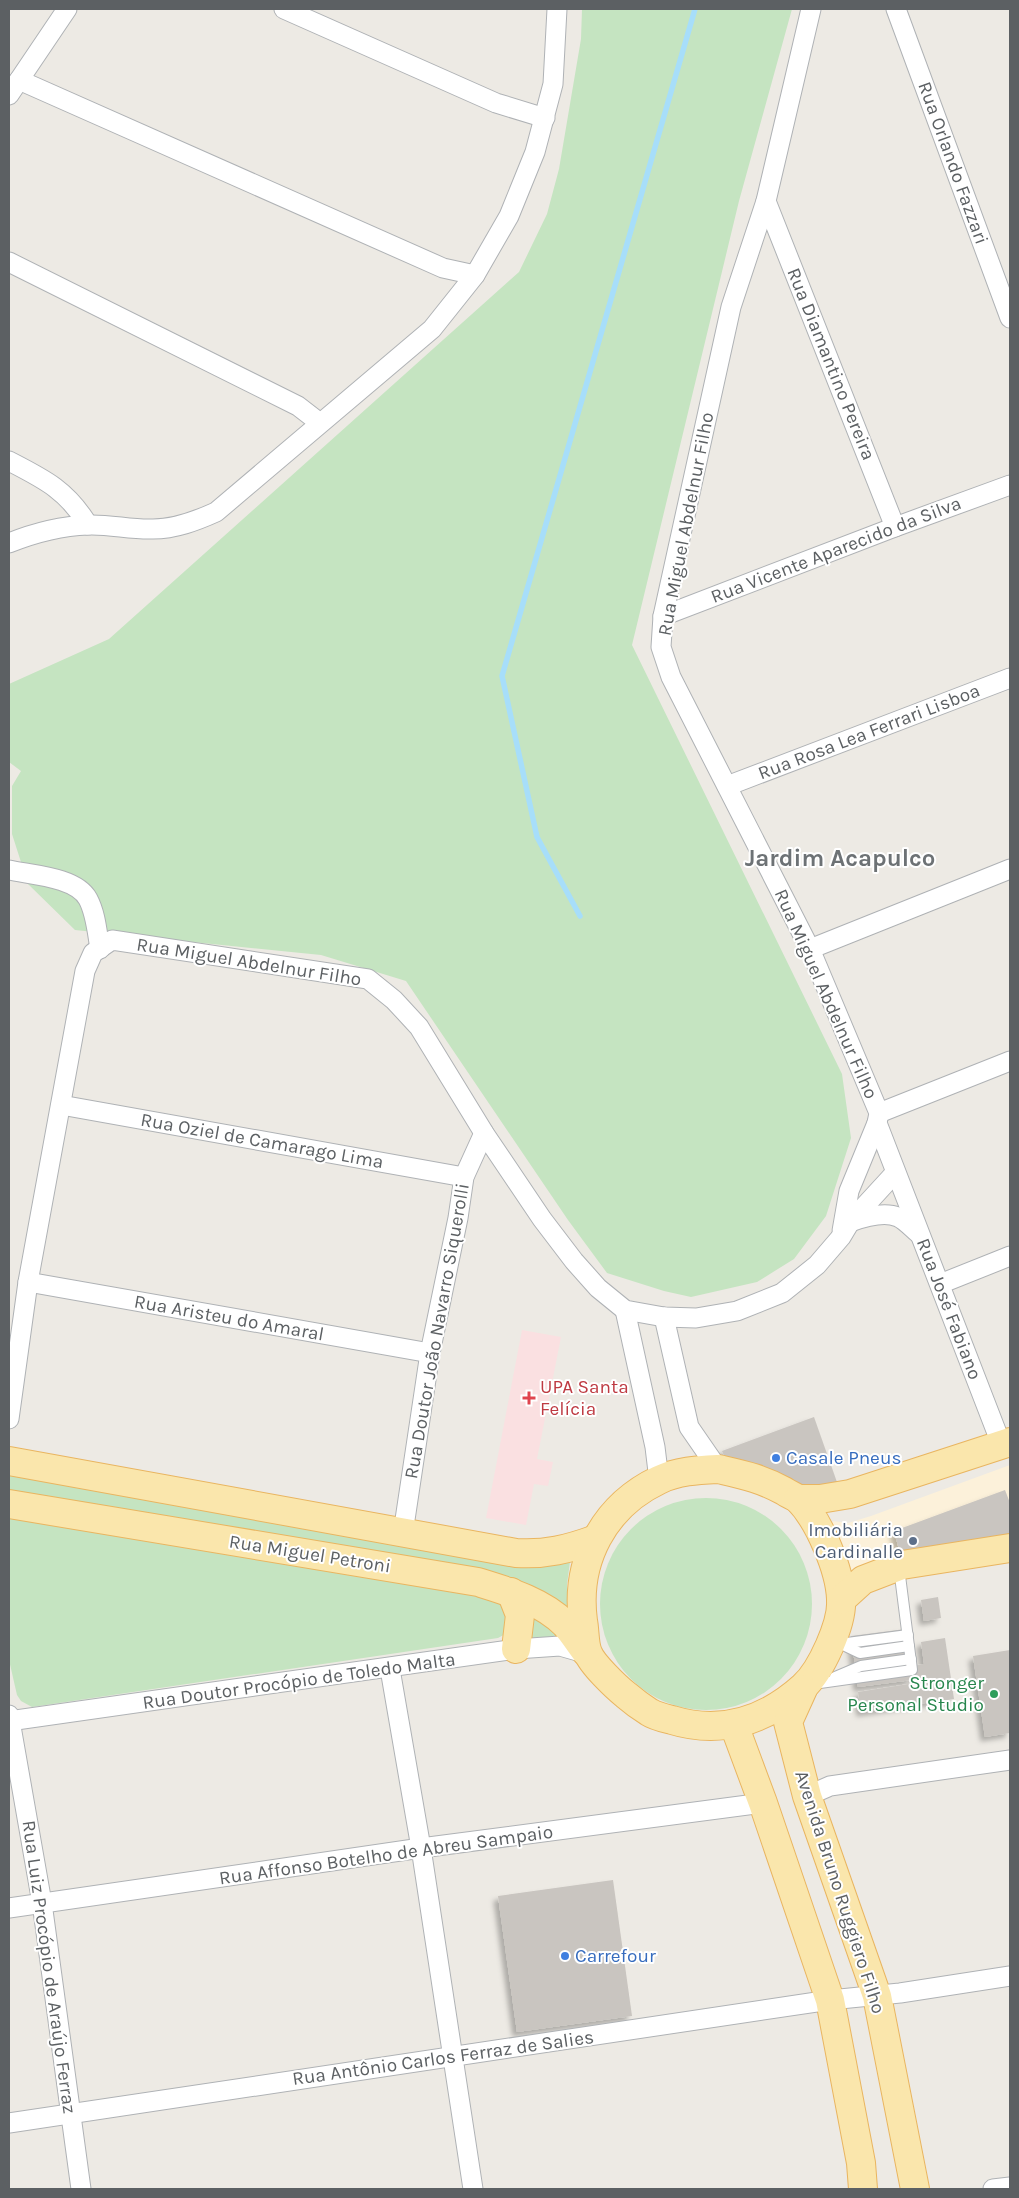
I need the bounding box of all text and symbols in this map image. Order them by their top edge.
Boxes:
street label: Rua Orlando Fazzari [913,79,993,247]
street label: Rua Diamantino Pereira [782,265,880,463]
street label: Rua Miguel Abdelnur Filho [654,410,718,638]
street label: Rua Vicente Aparecido da Silva [708,492,964,608]
street label: Rua Rosa Lea Ferrari Lisboa [755,679,983,785]
district label: Jardim Acapulco [745,844,935,872]
street label: Rua Miguel Abdelnur Filho [770,886,882,1102]
street label: Rua Miguel Abdelnur Filho [135,933,363,991]
street label: Rua Oziel de Camarago Lima [139,1109,385,1173]
street label: Rua Doutor João Navarro Siquerolli [400,1181,474,1481]
street label: Rua José Fabiano [912,1235,986,1383]
street label: Rua Aristeu do Amaral [132,1290,326,1346]
place label: UPA Santa Felícia [540,1376,629,1420]
marker: UPA Santa Felícia [522,1391,536,1405]
place label: Casale Pneus [786,1447,901,1469]
marker: Casale Pneus [770,1452,782,1464]
place label: Imobiliária Cardinalle [808,1519,903,1563]
street label: Rua Miguel Petroni [228,1530,392,1578]
marker: Imobiliária Cardinalle [907,1535,919,1547]
street label: Rua Doutor Procópio de Toledo Malta [141,1648,457,1714]
place label: Stronger Personal Studio [847,1672,984,1716]
marker: Stronger Personal Studio [988,1688,1000,1700]
street label: Avenida Bruno Ruggiero Filho [790,1768,890,2016]
street label: Rua Luiz Procópio de Araújo Ferraz [18,1819,80,2115]
street label: Rua Affonso Botelho de Abreu Sampaio [218,1821,554,1889]
place label: Carrefour [575,1945,656,1967]
marker: Carrefour [559,1950,571,1962]
street label: Rua Antônio Carlos Ferraz de Salies [291,2026,595,2090]

